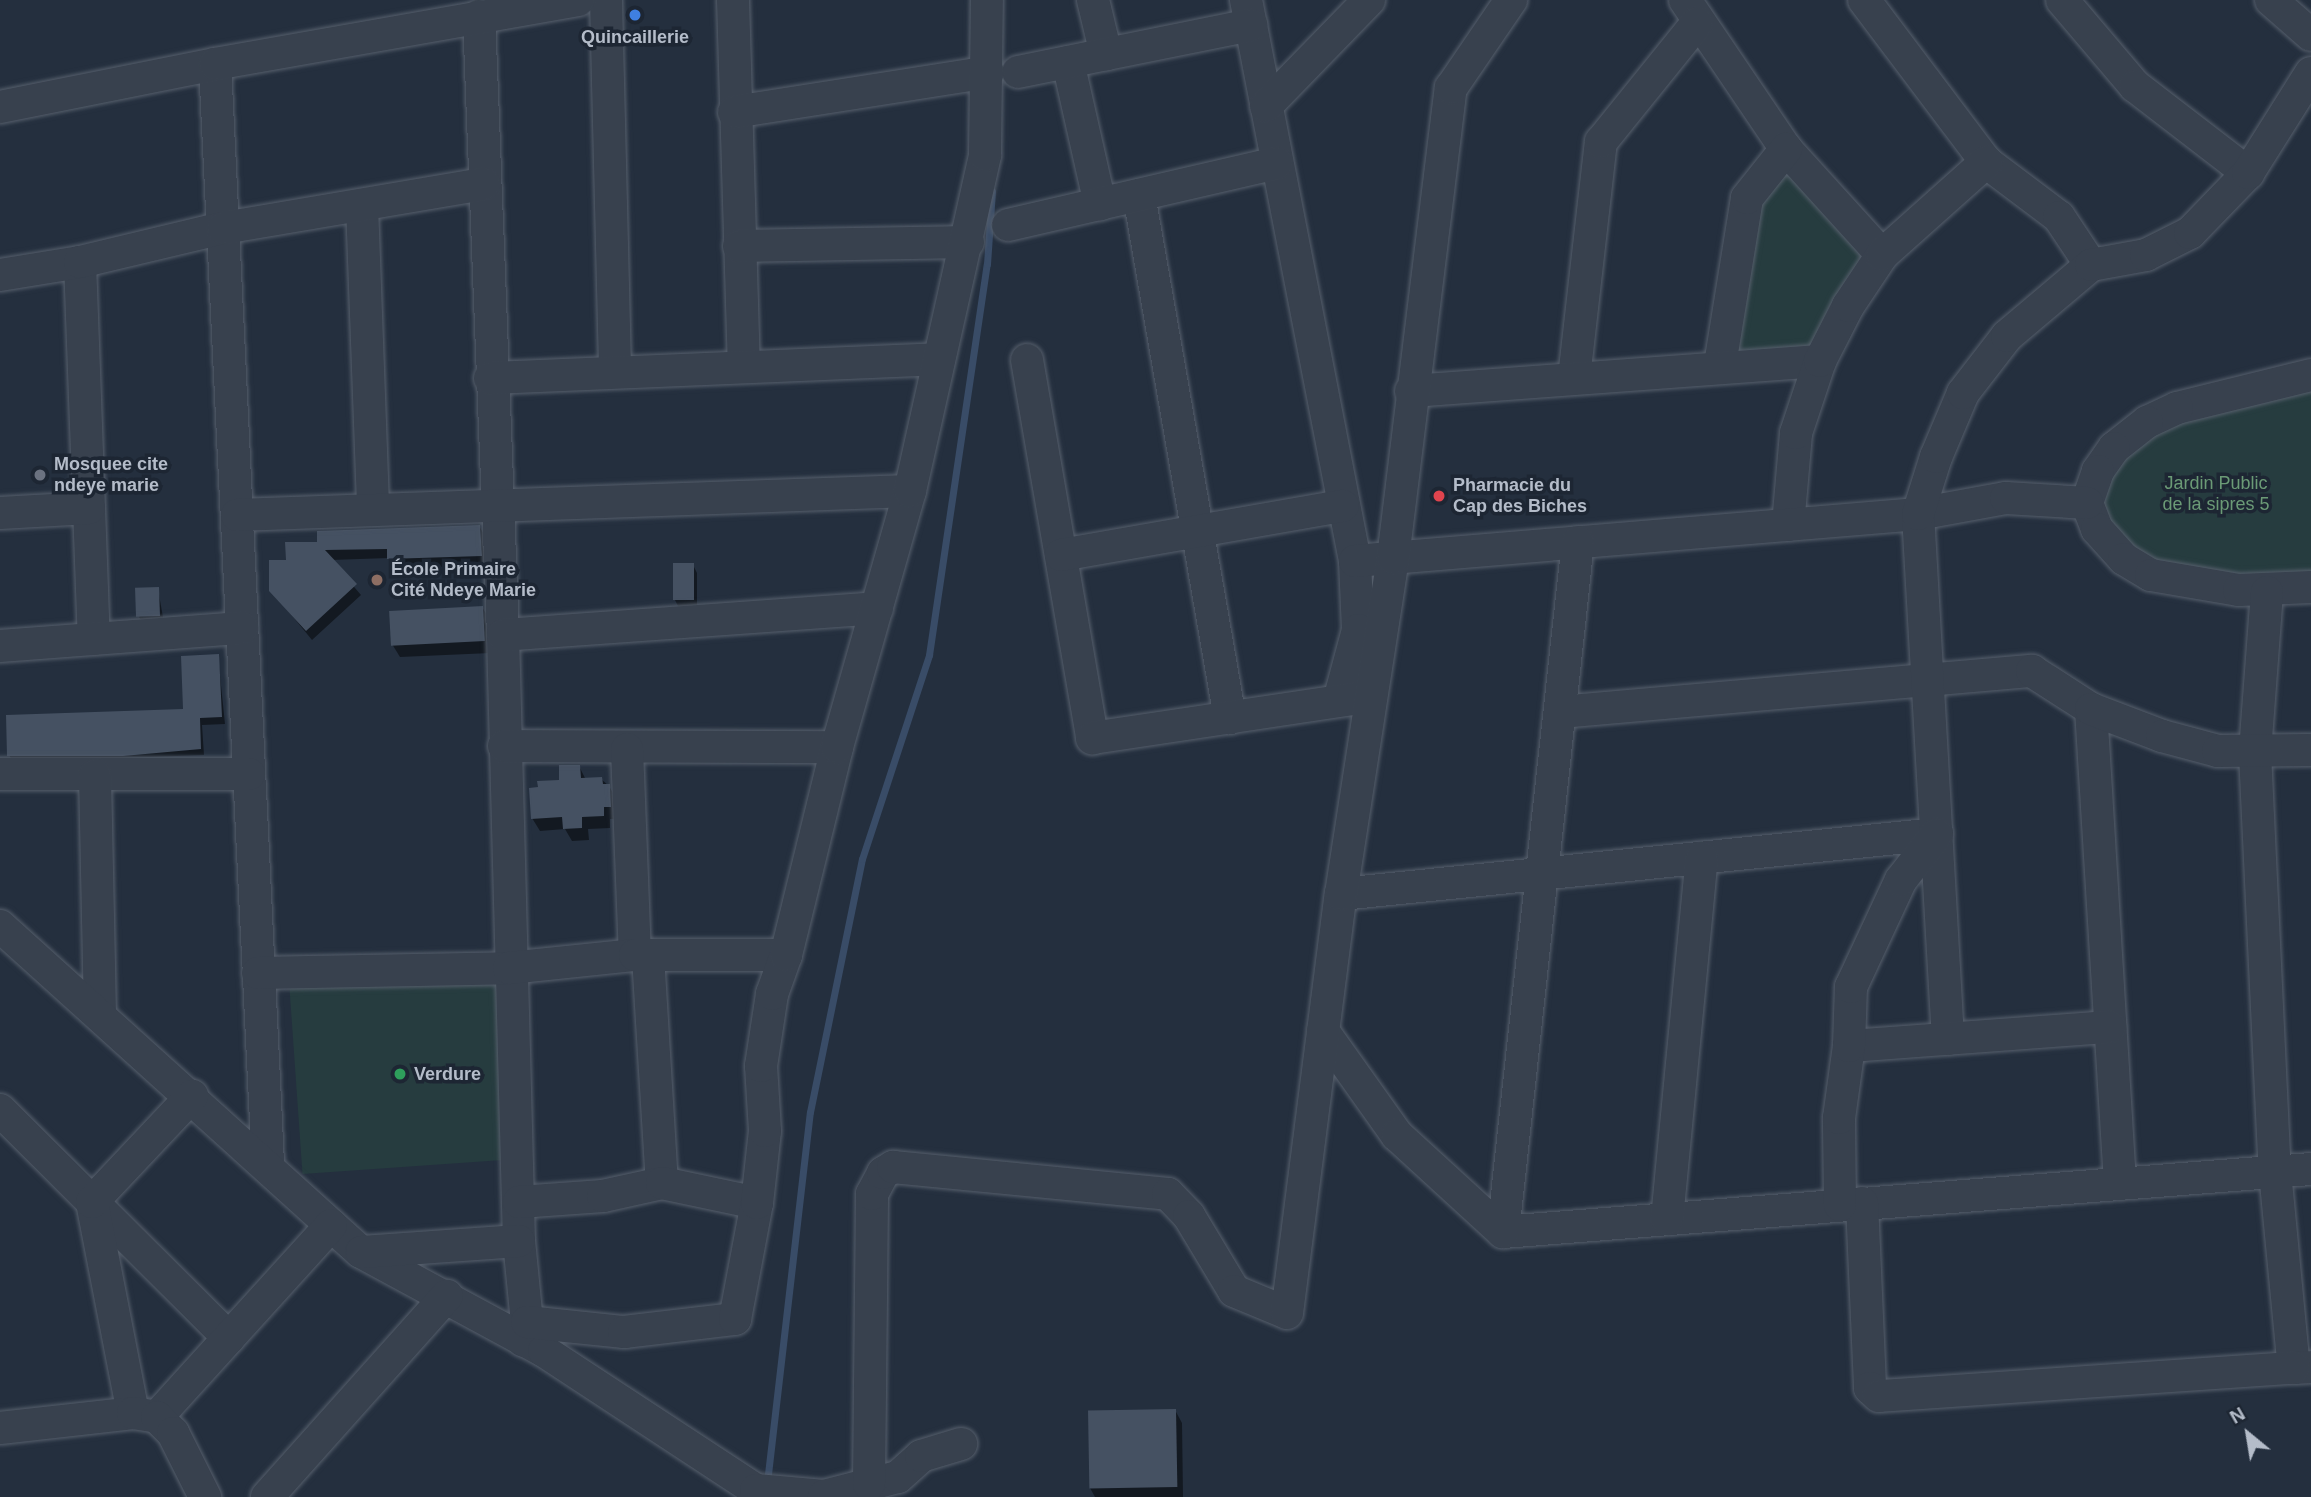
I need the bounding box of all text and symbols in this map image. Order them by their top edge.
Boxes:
marker: Quincaillerie [627,7,643,23]
place label: Quincaillerie [581,26,689,48]
place label: Mosquee cite ndeye marie [54,454,168,496]
marker: Mosquee cite ndeye marie [32,467,48,483]
park label: Jardin Public de la sipres 5 [2162,473,2270,516]
place label: Pharmacie du Cap des Biches [1453,475,1587,518]
marker: Pharmacie du Cap des Biches [1431,488,1447,504]
place label: École Primaire Cité Ndeye Marie [391,559,536,602]
marker: École Primaire Cité Ndeye Marie [369,572,385,588]
place label: Verdure [414,1063,481,1085]
marker: Verdure [392,1066,408,1082]
north arrow [2213,1399,2283,1469]
text: N [2226,1403,2248,1428]

